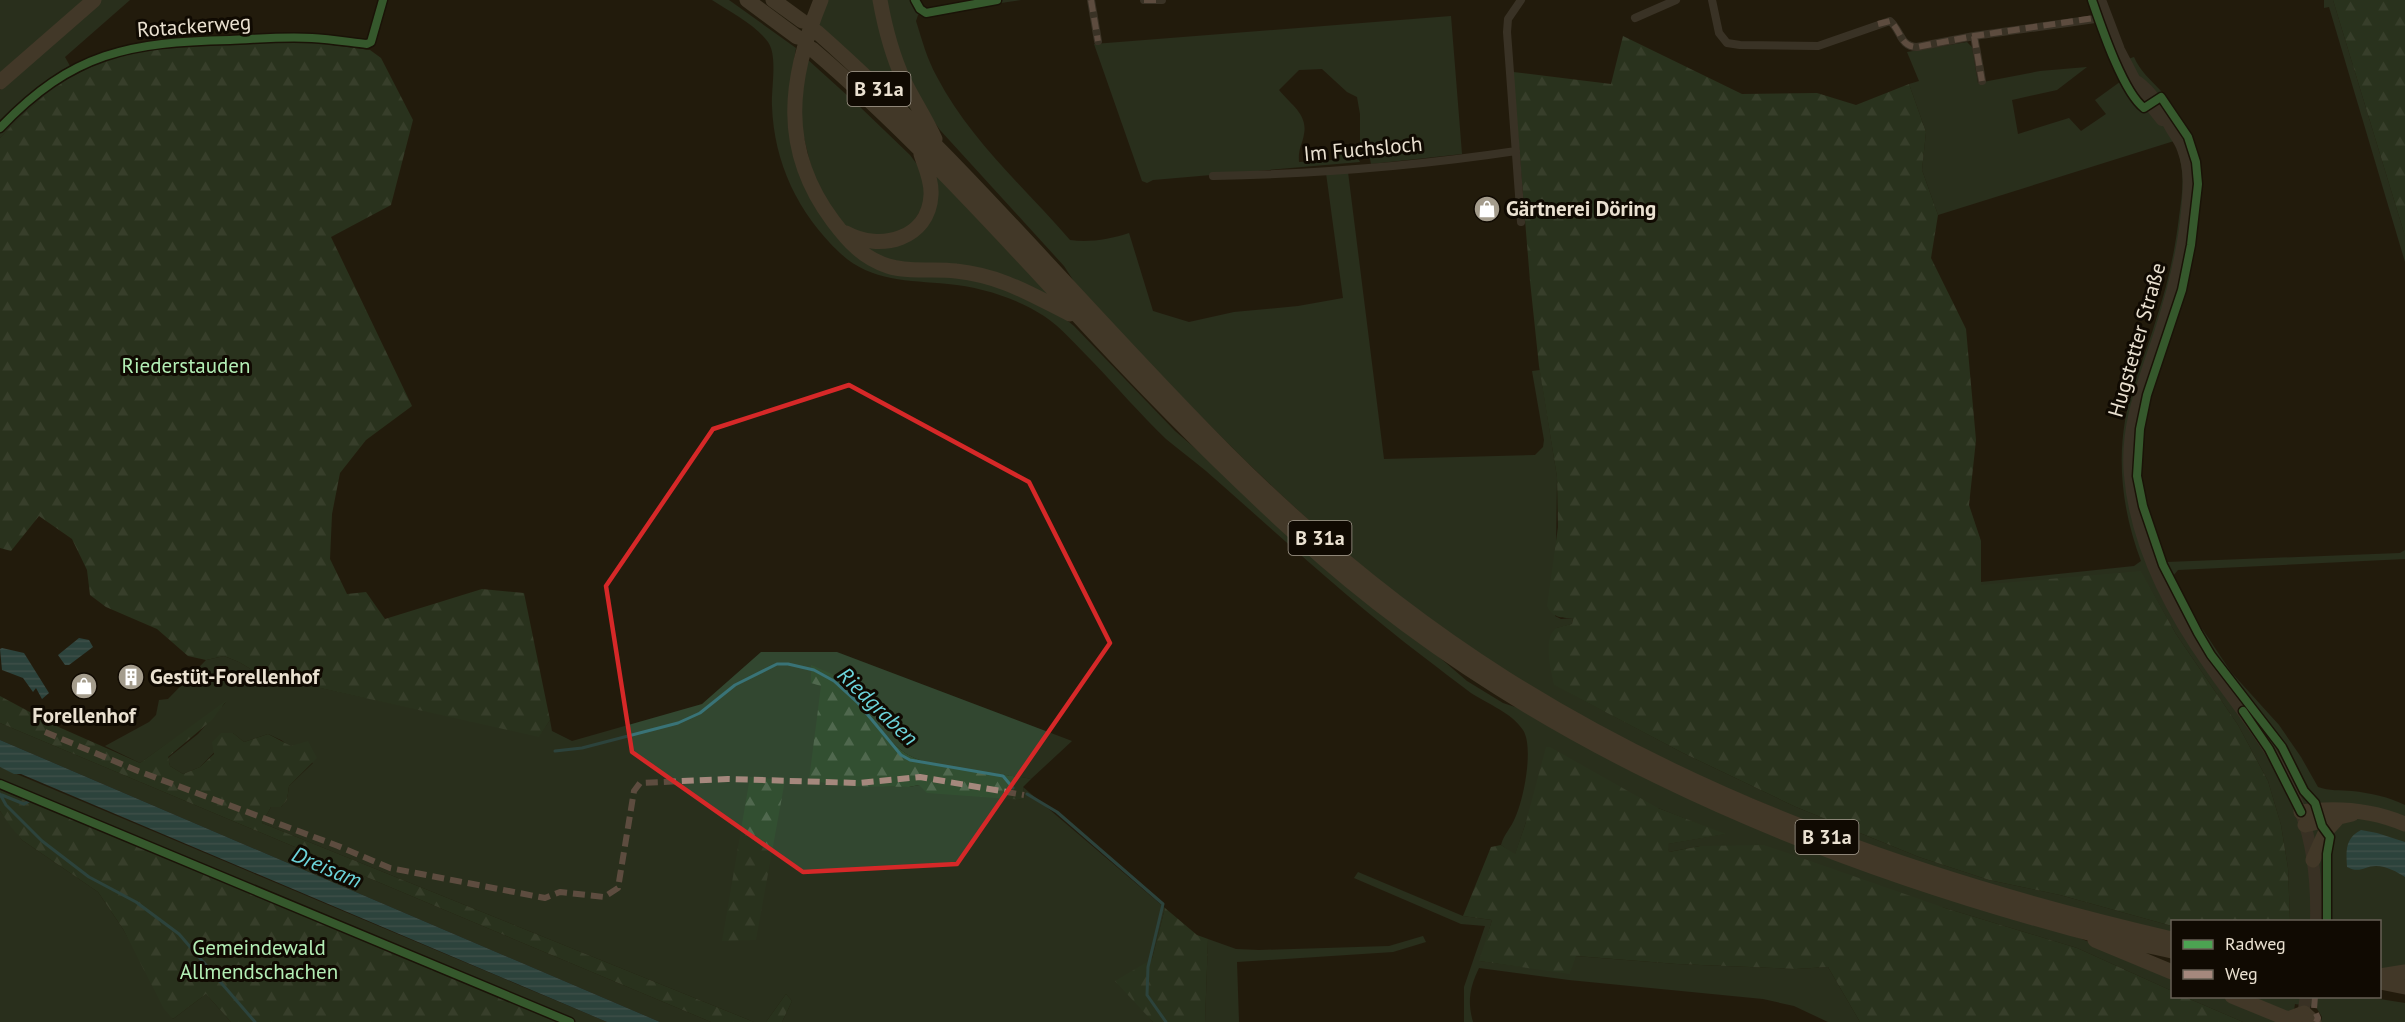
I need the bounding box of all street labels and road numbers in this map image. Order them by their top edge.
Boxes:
street label: Rotackerweg [136,8,252,43]
road number: B 31a [848,72,910,106]
street label: Im Fuchsloch [1302,130,1423,167]
street label: Hugstetter Straße [2102,260,2171,420]
road number: B 31a [1288,521,1352,555]
road number: B 31a [1796,820,1858,854]

